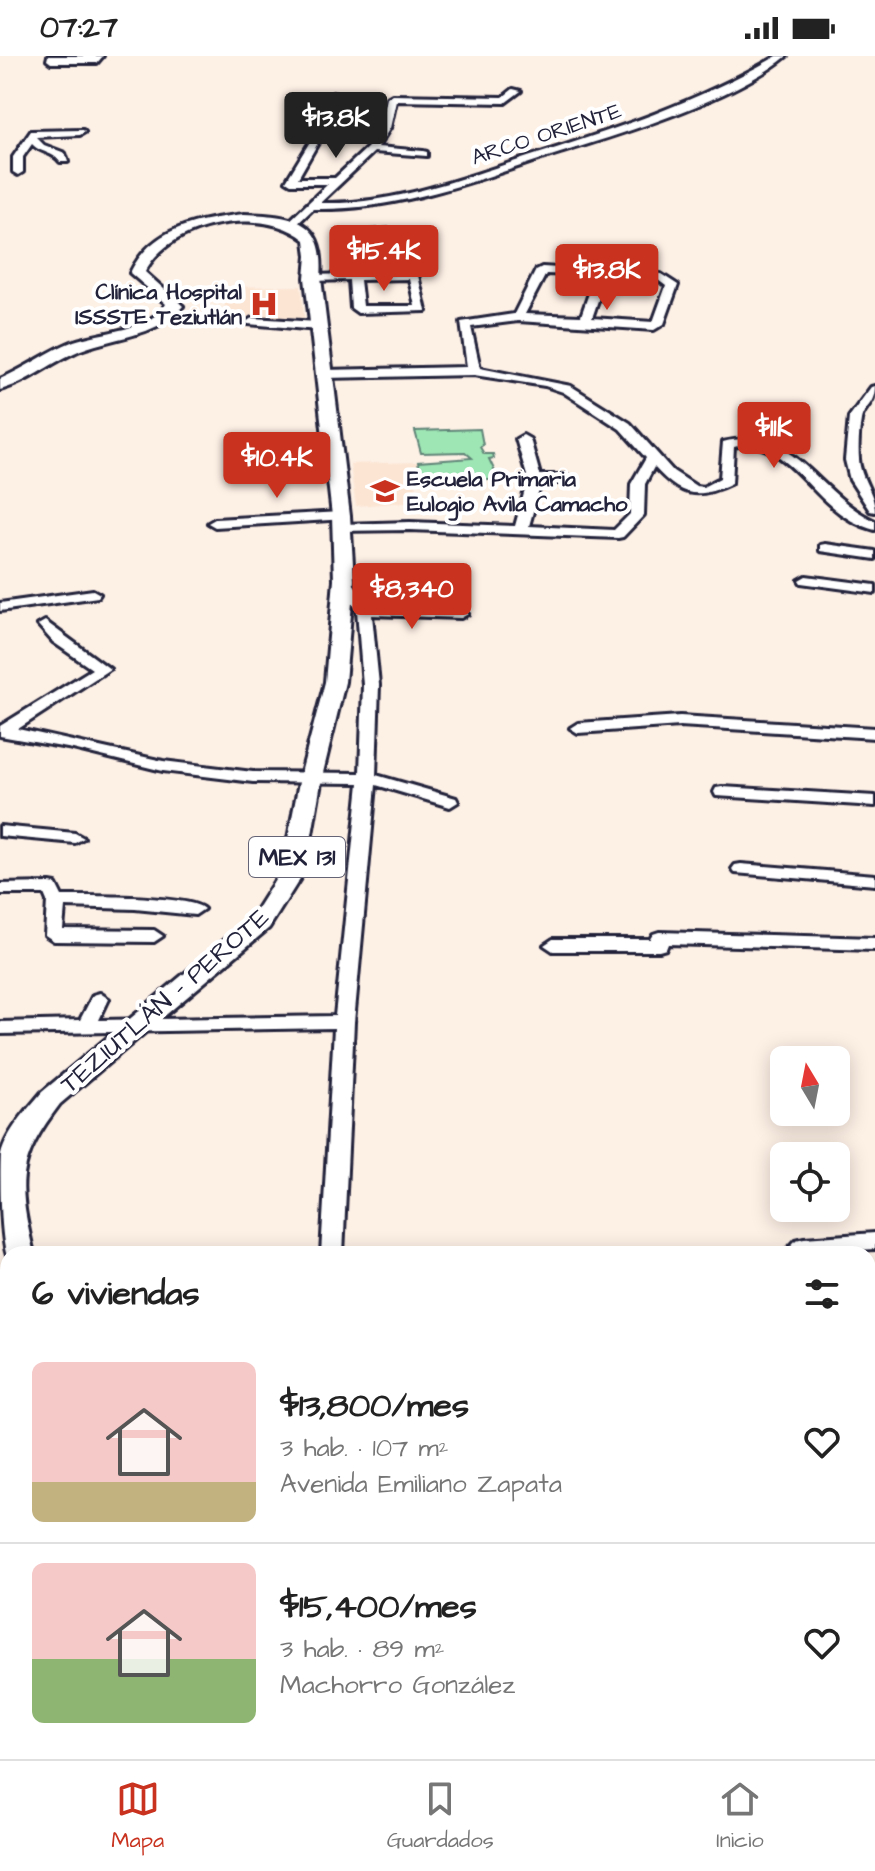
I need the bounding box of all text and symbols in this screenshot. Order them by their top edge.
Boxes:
text: 07:27 [40,7,118,49]
pin: $13.8K [271,92,401,160]
street label: ARCO ORIENTE [467,96,626,173]
text: $13.8K [302,100,370,136]
pin: $15.4K [319,225,449,293]
text: $15.4K [347,233,421,269]
pin: $13.8K [542,244,672,312]
text: $13.8K [573,252,641,288]
place label: Clínica Hospital ISSSTE Teziutlán [75,277,243,333]
hospital icon: Clínica Hospital ISSSTE Teziutlán [249,289,279,319]
pin: $11K [727,402,821,470]
text: $11K [756,410,792,446]
pin: $10.4K [212,432,342,500]
text: $10.4K [241,440,313,476]
place label: Escuela Primaria Eulogio Avila Camacho [407,464,628,521]
school or university icon: Escuela Primaria Eulogio Avila Camacho [370,476,400,506]
pin: $8,340 [347,563,477,631]
text: $8,340 [370,571,454,607]
road number: MEX 131 [249,837,345,877]
street label: TEZIUTLÁN - PEROTE [52,900,277,1102]
north arrow [770,1046,850,1126]
map controls [770,1046,850,1222]
button: locate [770,1142,850,1222]
text: 6 viviendas [32,1270,200,1318]
icon: filters [800,1272,844,1316]
text: $13,800/mes [280,1382,469,1430]
icon: home [96,1394,192,1490]
icon: heart [800,1420,844,1464]
text: 3 hab. · 107 m² [280,1430,449,1466]
text: Avenida Emiliano Zapata [280,1466,562,1502]
text: $15,400/mes [280,1583,477,1631]
icon: home [96,1595,192,1691]
icon: heart [800,1621,844,1665]
text: 3 hab. · 89 m² [280,1631,445,1667]
text: Machorro González [280,1667,515,1703]
tab: Mapa [111,1777,164,1856]
tab: Guardados [387,1777,494,1856]
tab: Inicio [716,1777,764,1856]

